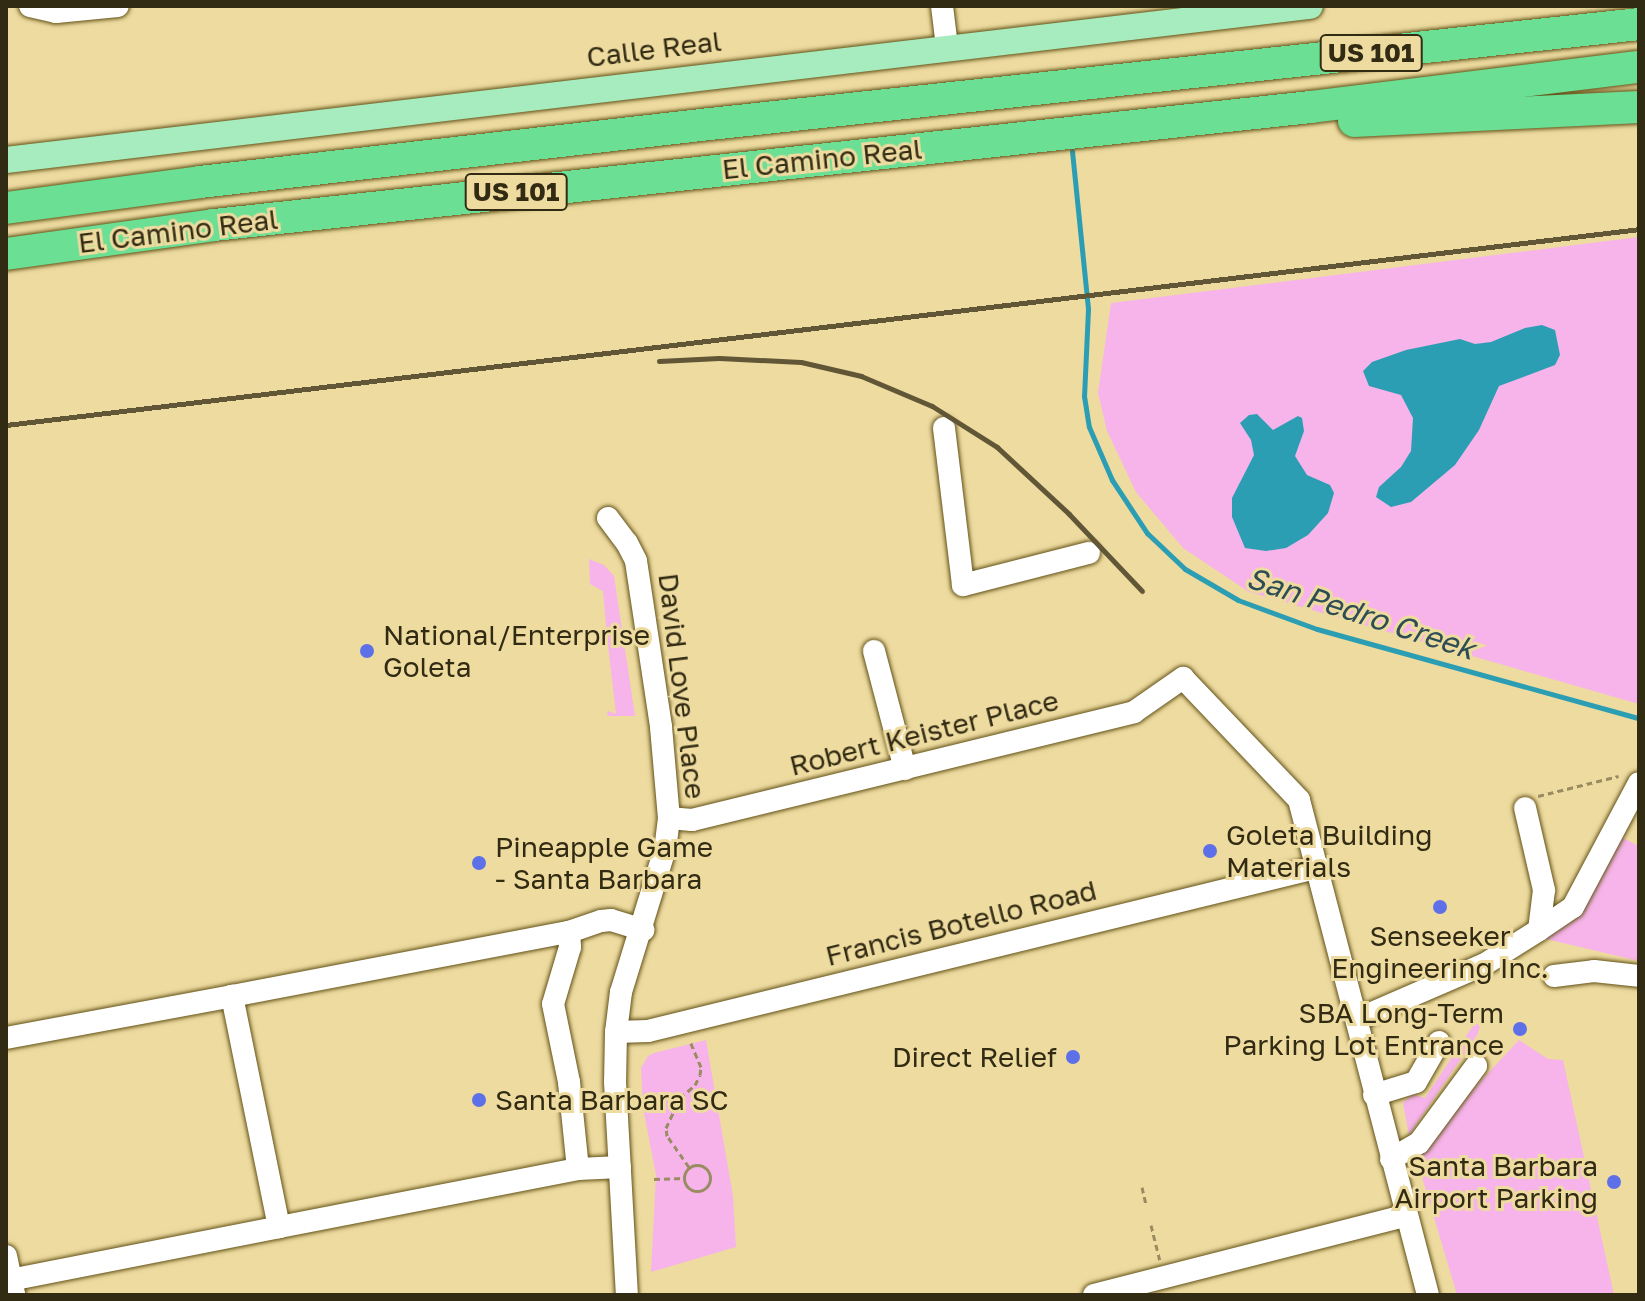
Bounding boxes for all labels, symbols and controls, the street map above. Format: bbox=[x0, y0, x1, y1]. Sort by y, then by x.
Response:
street label: Calle Real bbox=[585, 24, 723, 74]
road number: US 101 bbox=[1319, 31, 1423, 75]
street label: El Camino Real bbox=[720, 132, 924, 186]
road number: US 101 bbox=[464, 170, 568, 214]
street label: El Camino Real bbox=[76, 202, 280, 260]
water label: San Pedro Creek bbox=[1242, 559, 1480, 667]
street label: David Love Place bbox=[651, 571, 713, 801]
place label: National/Enterprise Goleta bbox=[383, 618, 650, 684]
marker: National/Enterprise Goleta bbox=[358, 642, 376, 660]
street label: Robert Keister Place bbox=[786, 683, 1062, 783]
place label: Goleta Building Materials bbox=[1226, 818, 1433, 884]
place label: Pineapple Game - Santa Barbara bbox=[495, 830, 713, 896]
marker: Goleta Building Materials bbox=[1201, 842, 1219, 860]
marker: Pineapple Game - Santa Barbara bbox=[470, 854, 488, 872]
street label: Francis Botello Road bbox=[822, 873, 1100, 973]
marker: Senseeker Engineering Inc. bbox=[1431, 898, 1449, 916]
place label: Senseeker Engineering Inc. bbox=[1331, 919, 1549, 985]
place label: SBA Long-Term Parking Lot Entrance bbox=[1223, 996, 1504, 1062]
marker: SBA Long-Term Parking Lot Entrance bbox=[1511, 1020, 1529, 1038]
place label: Direct Relief bbox=[892, 1040, 1057, 1074]
marker: Direct Relief bbox=[1064, 1048, 1082, 1066]
place label: Santa Barbara SC bbox=[495, 1083, 729, 1117]
marker: Santa Barbara SC bbox=[470, 1091, 488, 1109]
place label: Santa Barbara Airport Parking bbox=[1395, 1149, 1598, 1215]
marker: Santa Barbara Airport Parking bbox=[1605, 1173, 1623, 1191]

